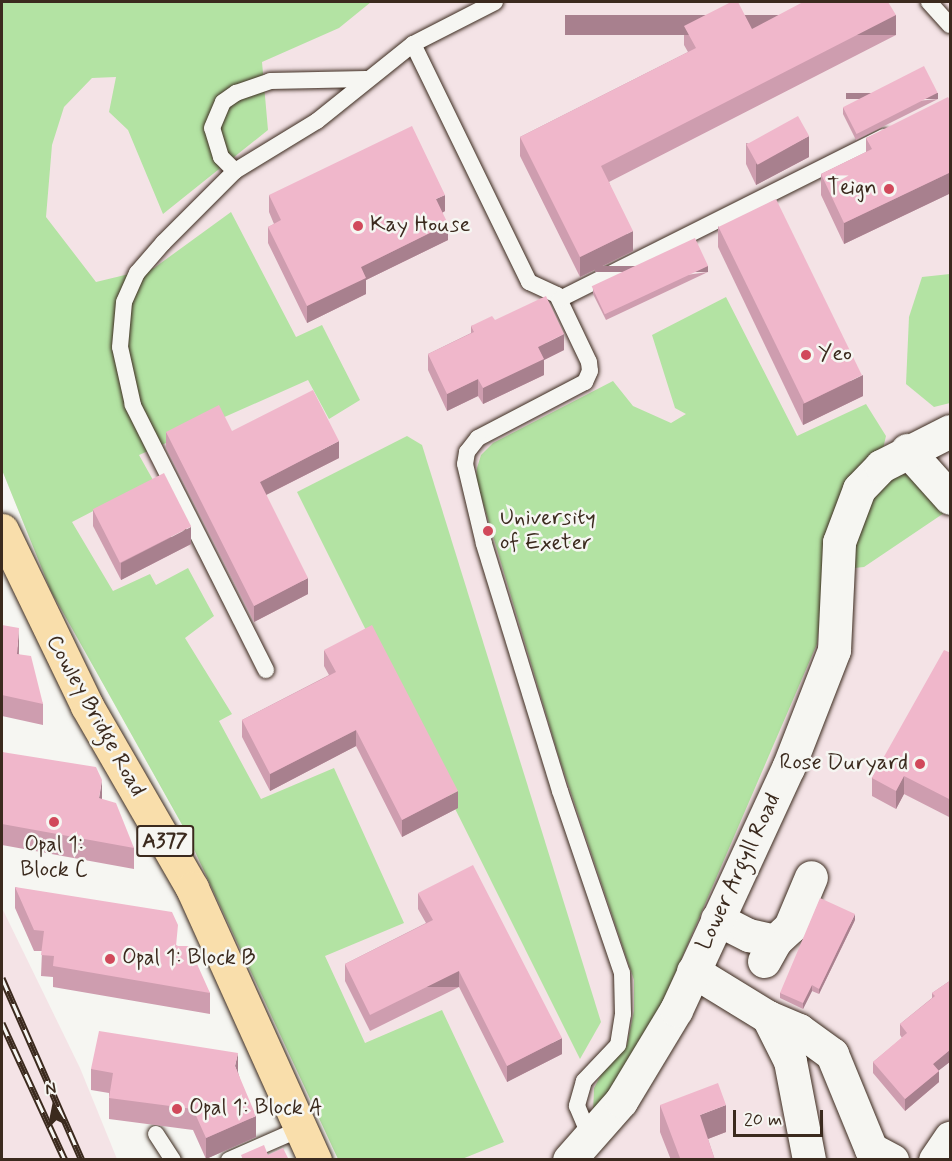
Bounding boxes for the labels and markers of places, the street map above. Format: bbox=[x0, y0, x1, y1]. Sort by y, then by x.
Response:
place label: Teign bbox=[827, 176, 877, 202]
marker: Teign bbox=[882, 182, 896, 196]
place label: Kay House bbox=[370, 213, 466, 239]
marker: Kay House bbox=[351, 219, 365, 233]
place label: Yeo bbox=[818, 342, 852, 368]
marker: Yeo bbox=[799, 348, 813, 362]
place label: University of Exeter bbox=[500, 505, 596, 556]
marker: University of Exeter bbox=[481, 524, 495, 538]
place label: Rose Duryard bbox=[784, 751, 908, 777]
marker: Rose Duryard bbox=[913, 757, 927, 771]
marker: Opal 1: Block C bbox=[47, 815, 61, 829]
place label: Opal 1: Block C bbox=[19, 832, 89, 884]
place label: Opal 1: Block B bbox=[122, 946, 256, 972]
marker: Opal 1: Block B bbox=[103, 952, 117, 966]
place label: Opal 1: Block A bbox=[189, 1096, 323, 1122]
marker: Opal 1: Block A bbox=[170, 1102, 184, 1116]

